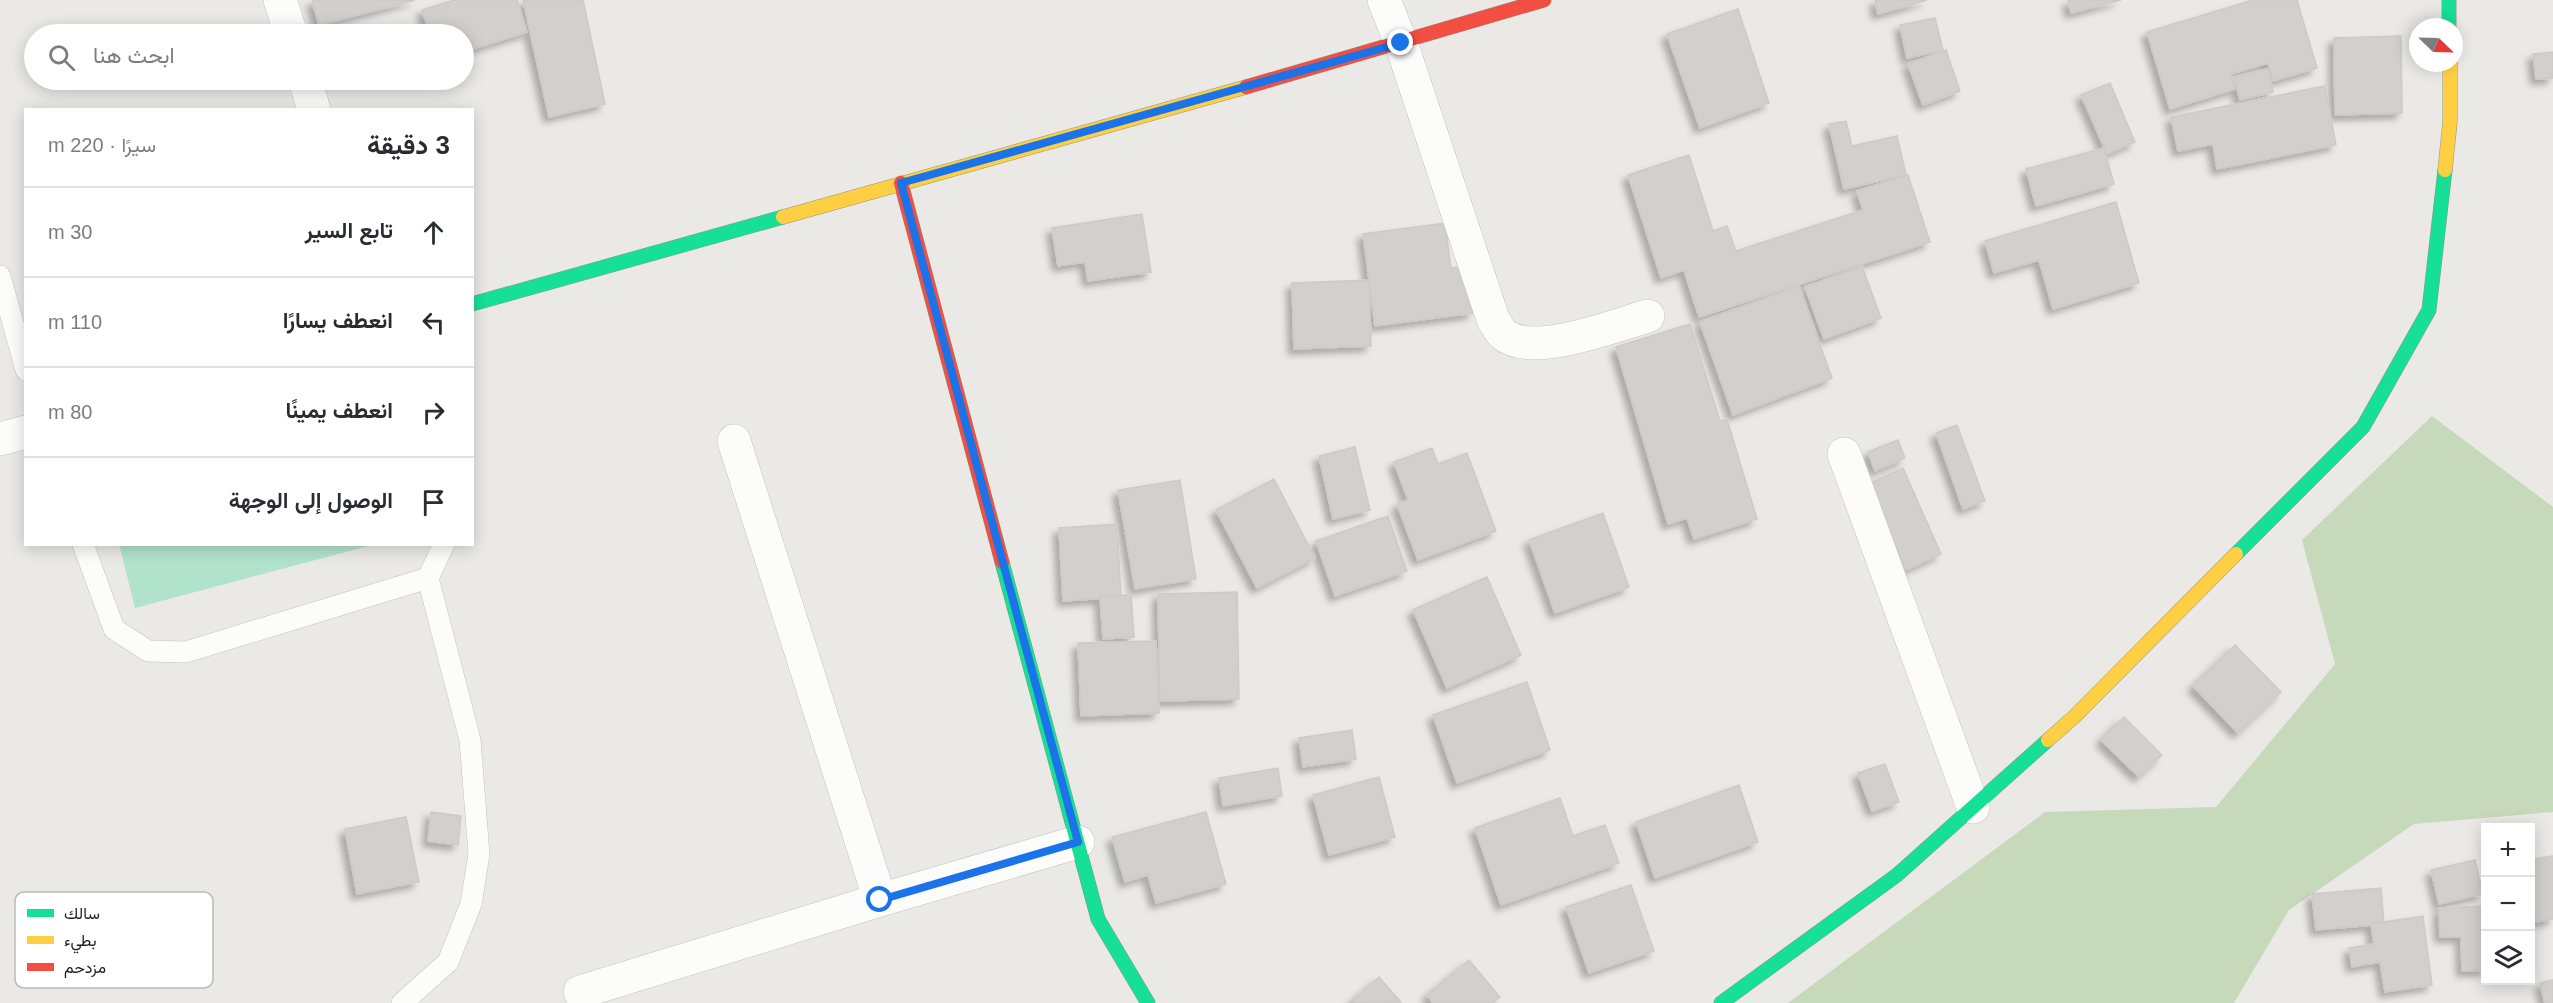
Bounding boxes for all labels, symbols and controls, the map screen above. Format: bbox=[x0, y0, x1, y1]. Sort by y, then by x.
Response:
north arrow bbox=[2409, 18, 2463, 72]
search box bbox=[24, 24, 474, 90]
route end bbox=[1387, 29, 1413, 55]
icon: search bbox=[45, 41, 78, 74]
text: ابحث هنا bbox=[93, 43, 175, 68]
text: 3 دقيقة bbox=[367, 130, 450, 160]
text: سيرًا · 220 m bbox=[48, 134, 156, 156]
icon: ahead bbox=[417, 216, 450, 249]
text: تابع السير bbox=[305, 218, 393, 243]
text: 30 m bbox=[48, 221, 92, 243]
icon: left bbox=[417, 306, 450, 339]
text: انعطف يسارًا bbox=[283, 308, 393, 333]
text: 110 m bbox=[48, 311, 102, 333]
icon: right bbox=[417, 396, 450, 429]
text: انعطف يمينًا bbox=[285, 398, 393, 423]
text: 80 m bbox=[48, 401, 92, 423]
icon: arrive bbox=[417, 486, 450, 519]
text: الوصول إلى الوجهة bbox=[229, 488, 393, 513]
map controls bbox=[2481, 823, 2535, 985]
button: + bbox=[2481, 823, 2535, 877]
button: − bbox=[2481, 877, 2535, 931]
route start bbox=[866, 886, 892, 912]
legend bbox=[15, 892, 213, 988]
text: سالك bbox=[64, 905, 100, 922]
button: layers bbox=[2481, 931, 2535, 985]
text: بطيء bbox=[64, 932, 96, 954]
text: مزدحم bbox=[64, 959, 106, 978]

